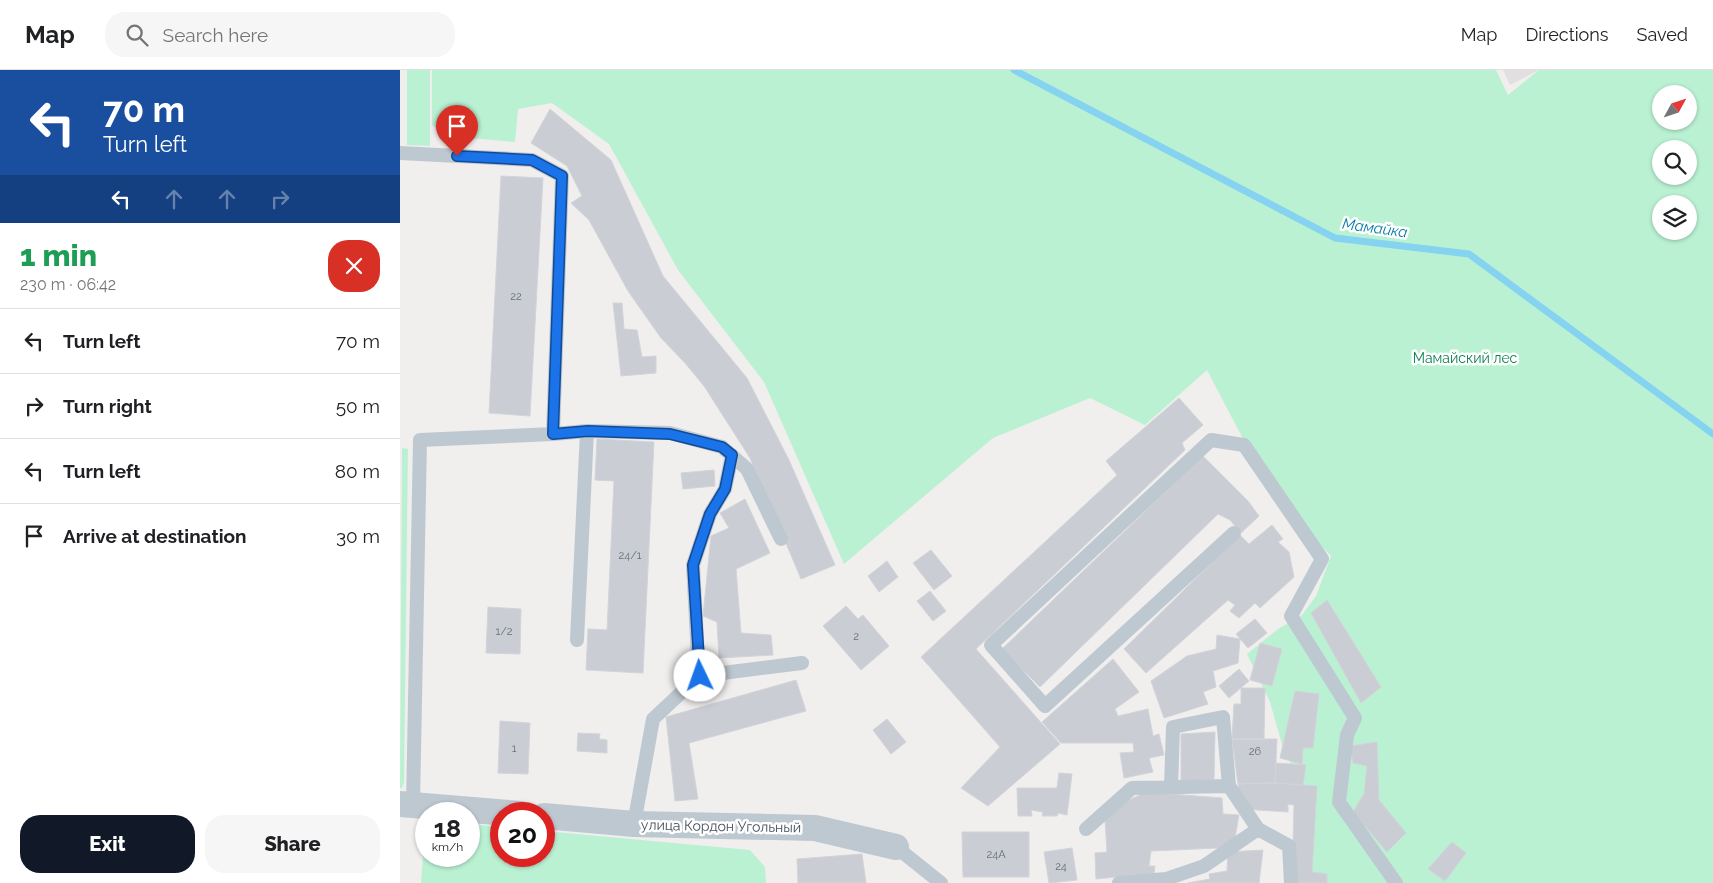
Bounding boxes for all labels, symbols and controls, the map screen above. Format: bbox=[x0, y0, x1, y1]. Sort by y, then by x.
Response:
search box bbox=[105, 12, 455, 57]
text: Map bbox=[25, 20, 75, 49]
icon: search bbox=[123, 21, 151, 49]
text: Search here bbox=[163, 24, 268, 46]
text: Map bbox=[1461, 24, 1497, 45]
text: Directions bbox=[1525, 24, 1609, 45]
text: Saved bbox=[1637, 24, 1688, 45]
north arrow bbox=[1652, 85, 1698, 130]
map controls bbox=[1652, 85, 1697, 240]
text: 70 m bbox=[103, 89, 185, 130]
icon: left bbox=[20, 90, 85, 155]
pin bbox=[436, 105, 478, 156]
icon: arrive bbox=[443, 112, 471, 140]
text: Turn left bbox=[103, 131, 187, 157]
button: search bbox=[1652, 140, 1697, 185]
icon: left bbox=[107, 185, 135, 213]
icon: ahead bbox=[160, 185, 188, 213]
icon: ahead bbox=[213, 185, 241, 213]
icon: right bbox=[266, 185, 294, 213]
button: layers bbox=[1652, 195, 1697, 240]
water label: Мамайка bbox=[1341, 215, 1409, 241]
text: 1 min bbox=[20, 238, 97, 273]
button: close bbox=[328, 240, 380, 292]
text: 230 m · 06:42 bbox=[20, 275, 116, 294]
house number: 22 bbox=[510, 290, 522, 303]
icon: left bbox=[20, 327, 48, 355]
text: Turn left bbox=[63, 330, 140, 352]
text: 70 m bbox=[336, 330, 380, 352]
park label: Мамайский лес bbox=[1413, 350, 1518, 366]
icon: right bbox=[20, 392, 48, 420]
text: Turn right bbox=[63, 395, 152, 417]
text: 50 m bbox=[336, 395, 380, 417]
icon: left bbox=[20, 457, 48, 485]
text: Turn left bbox=[63, 460, 140, 482]
text: 80 m bbox=[335, 460, 380, 482]
icon: arrive bbox=[20, 522, 48, 550]
text: Arrive at destination bbox=[63, 525, 247, 547]
text: 30 m bbox=[336, 525, 380, 547]
house number: 24/1 bbox=[619, 549, 642, 562]
house number: 1/2 bbox=[496, 625, 513, 638]
house number: 2 bbox=[853, 630, 859, 643]
position arrow bbox=[673, 649, 725, 701]
house number: 1 bbox=[512, 742, 517, 755]
house number: 26 bbox=[1249, 745, 1262, 758]
speed limit sign: 20 bbox=[490, 802, 555, 867]
text: 18 bbox=[434, 813, 461, 843]
button: Exit bbox=[20, 815, 195, 873]
button: Share bbox=[205, 815, 380, 873]
street label: улица Кордон Угольный bbox=[641, 817, 801, 835]
text: km/h bbox=[432, 840, 463, 854]
house number: 24А bbox=[986, 848, 1006, 861]
house number: 24 bbox=[1055, 860, 1067, 873]

